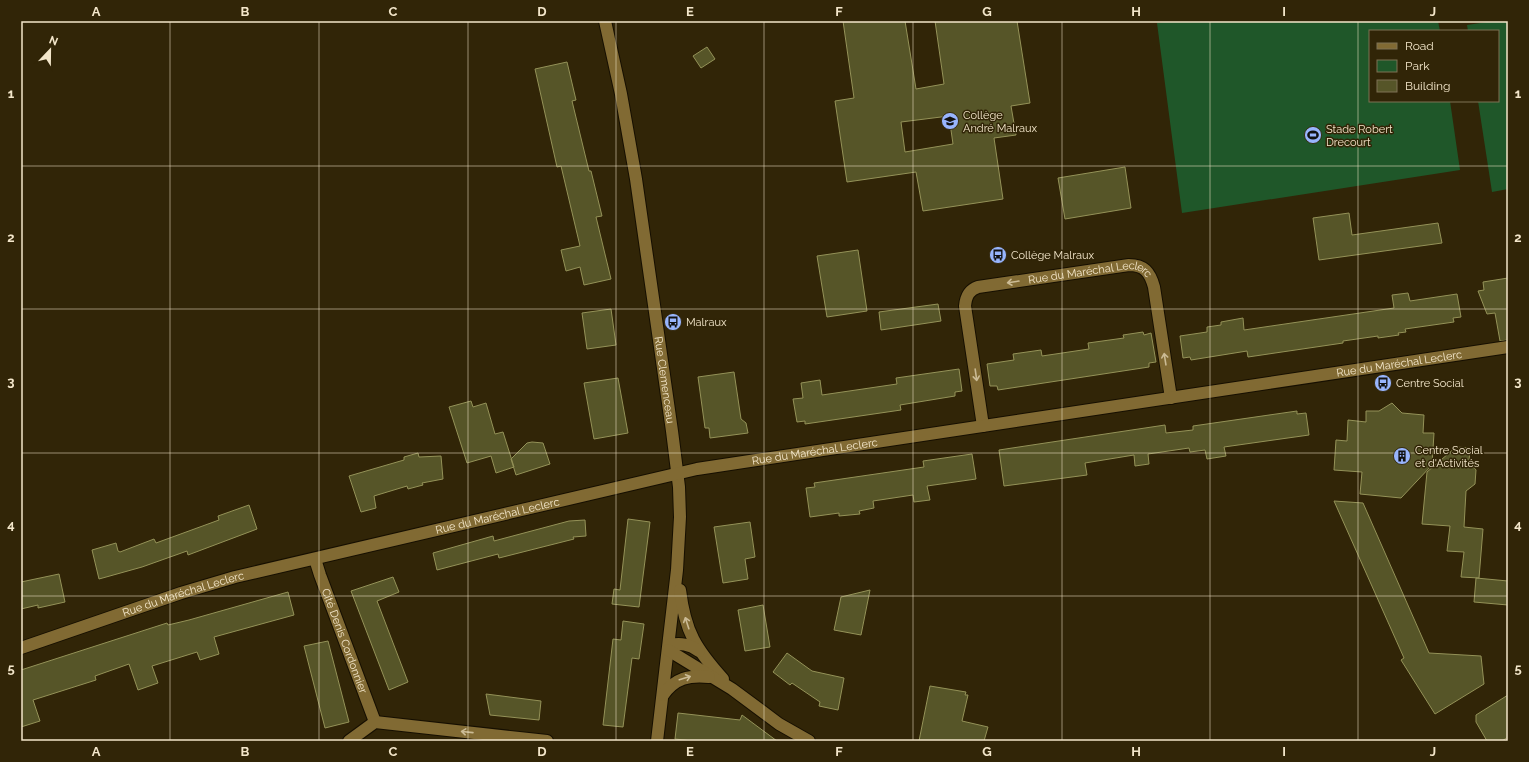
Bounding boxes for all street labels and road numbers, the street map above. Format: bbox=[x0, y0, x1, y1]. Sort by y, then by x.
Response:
street label: Rue du Maréchal Leclerc bbox=[1027, 259, 1155, 287]
street label: Rue Clemenceau bbox=[652, 336, 677, 424]
street label: Rue du Maréchal Leclerc bbox=[1336, 348, 1463, 380]
street label: Rue du Maréchal Leclerc bbox=[751, 436, 878, 468]
street label: Rue du Maréchal Leclerc bbox=[434, 495, 561, 537]
street label: Rue du Maréchal Leclerc bbox=[121, 569, 245, 620]
street label: Cité Denis Cordonnier bbox=[319, 587, 370, 695]

